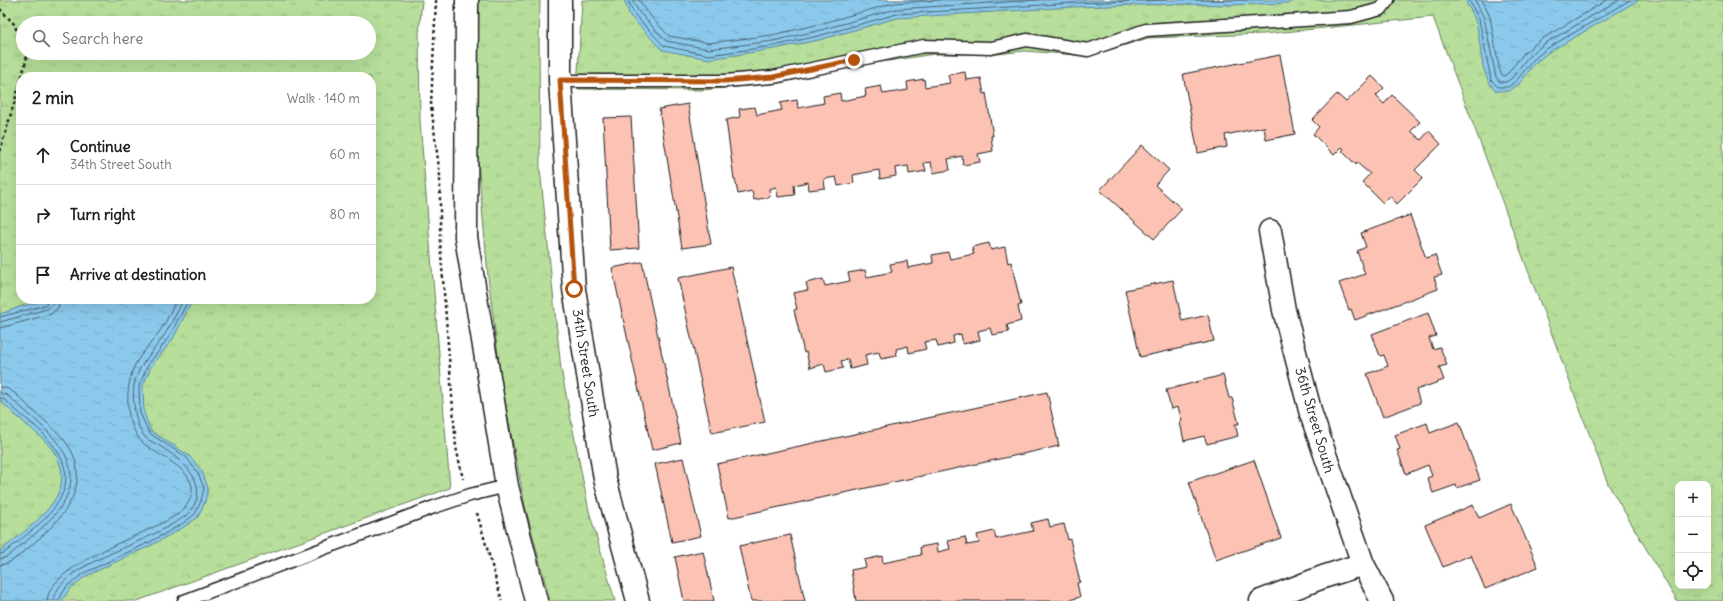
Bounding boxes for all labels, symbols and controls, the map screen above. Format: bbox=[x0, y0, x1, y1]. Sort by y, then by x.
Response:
search box bbox=[16, 16, 376, 60]
icon: search bbox=[30, 27, 52, 49]
text: Search here bbox=[62, 29, 143, 48]
route end bbox=[845, 51, 863, 69]
text: 2 min bbox=[32, 87, 74, 109]
text: Walk · 140 m bbox=[287, 90, 360, 107]
text: Continue bbox=[70, 137, 131, 156]
icon: ahead bbox=[32, 144, 54, 166]
text: 60 m bbox=[329, 146, 360, 163]
text: 34th Street South bbox=[70, 156, 172, 173]
icon: right bbox=[32, 204, 54, 226]
text: Turn right bbox=[70, 205, 135, 224]
text: 80 m bbox=[329, 206, 360, 223]
icon: arrive bbox=[32, 264, 54, 286]
text: Arrive at destination bbox=[70, 265, 206, 284]
route start bbox=[565, 280, 583, 298]
street label: 34th Street South bbox=[569, 308, 603, 418]
street label: 36th Street South bbox=[1291, 365, 1339, 475]
map controls bbox=[1675, 481, 1711, 589]
button: + bbox=[1675, 481, 1711, 517]
button: − bbox=[1675, 517, 1711, 553]
button: locate bbox=[1675, 553, 1711, 589]

